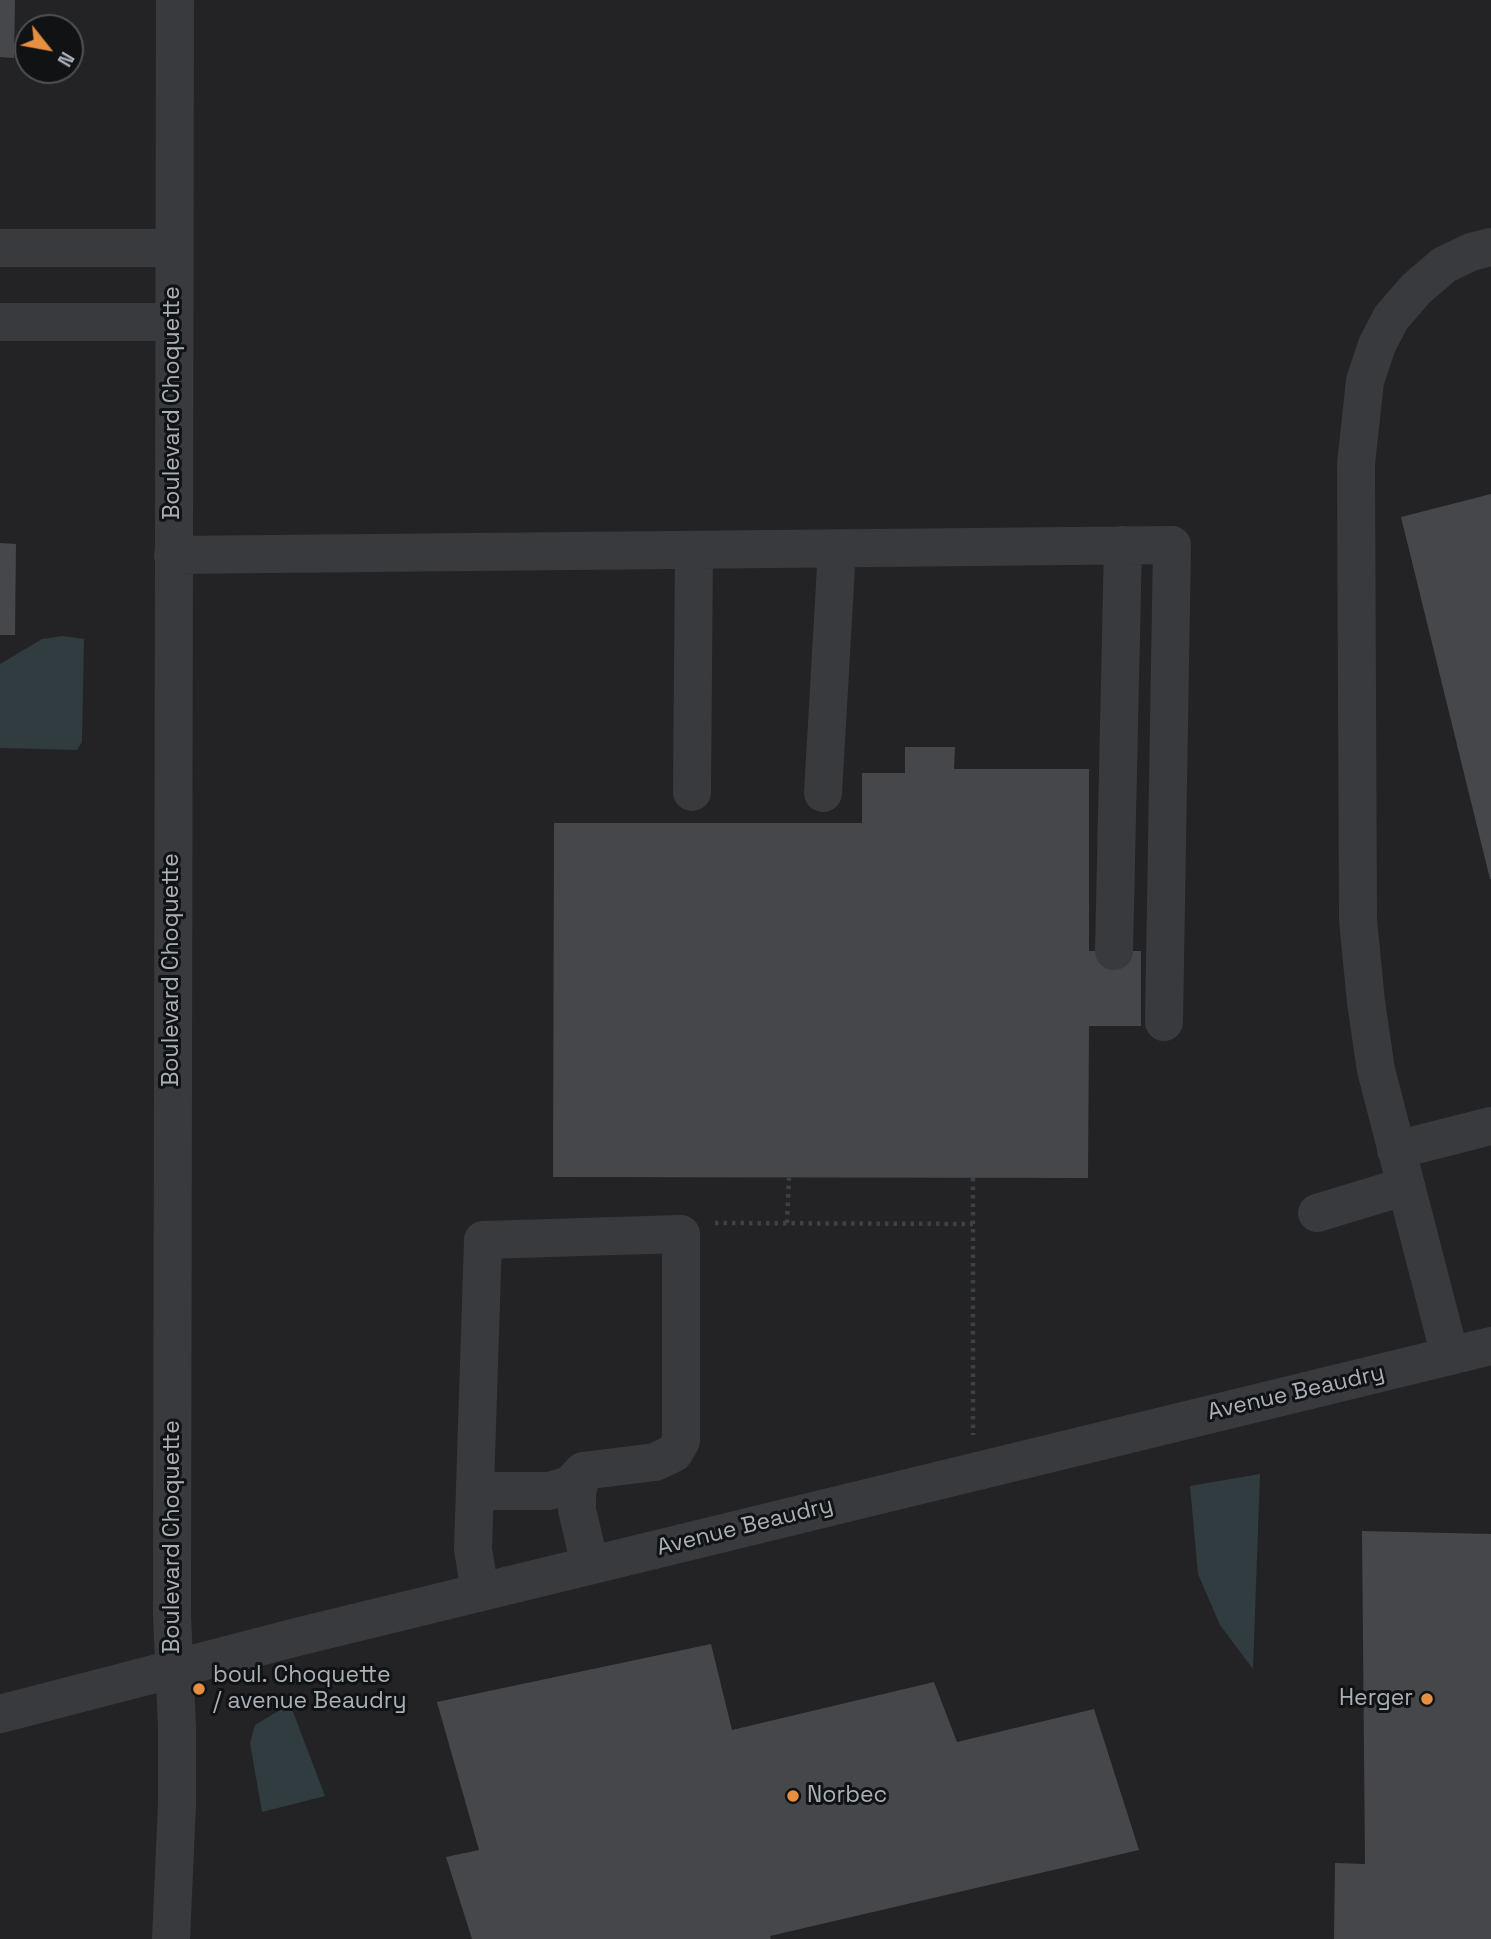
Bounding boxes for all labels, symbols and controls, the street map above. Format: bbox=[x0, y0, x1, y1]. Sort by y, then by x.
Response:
north arrow bbox=[14, 14, 84, 84]
text: N bbox=[52, 47, 80, 71]
street label: Boulevard Choquette bbox=[159, 286, 187, 520]
street label: Boulevard Choquette bbox=[158, 853, 186, 1087]
street label: Avenue Beaudry bbox=[1205, 1359, 1387, 1427]
street label: Boulevard Choquette bbox=[159, 1420, 187, 1654]
street label: Avenue Beaudry bbox=[654, 1492, 836, 1562]
place label: boul. Choquette / avenue Beaudry bbox=[213, 1662, 406, 1716]
marker: boul. Choquette / avenue Beaudry bbox=[191, 1681, 207, 1697]
place label: Herger bbox=[1339, 1685, 1413, 1713]
marker: Herger bbox=[1419, 1691, 1435, 1707]
place label: Norbec bbox=[807, 1782, 887, 1810]
marker: Norbec bbox=[785, 1788, 801, 1804]

